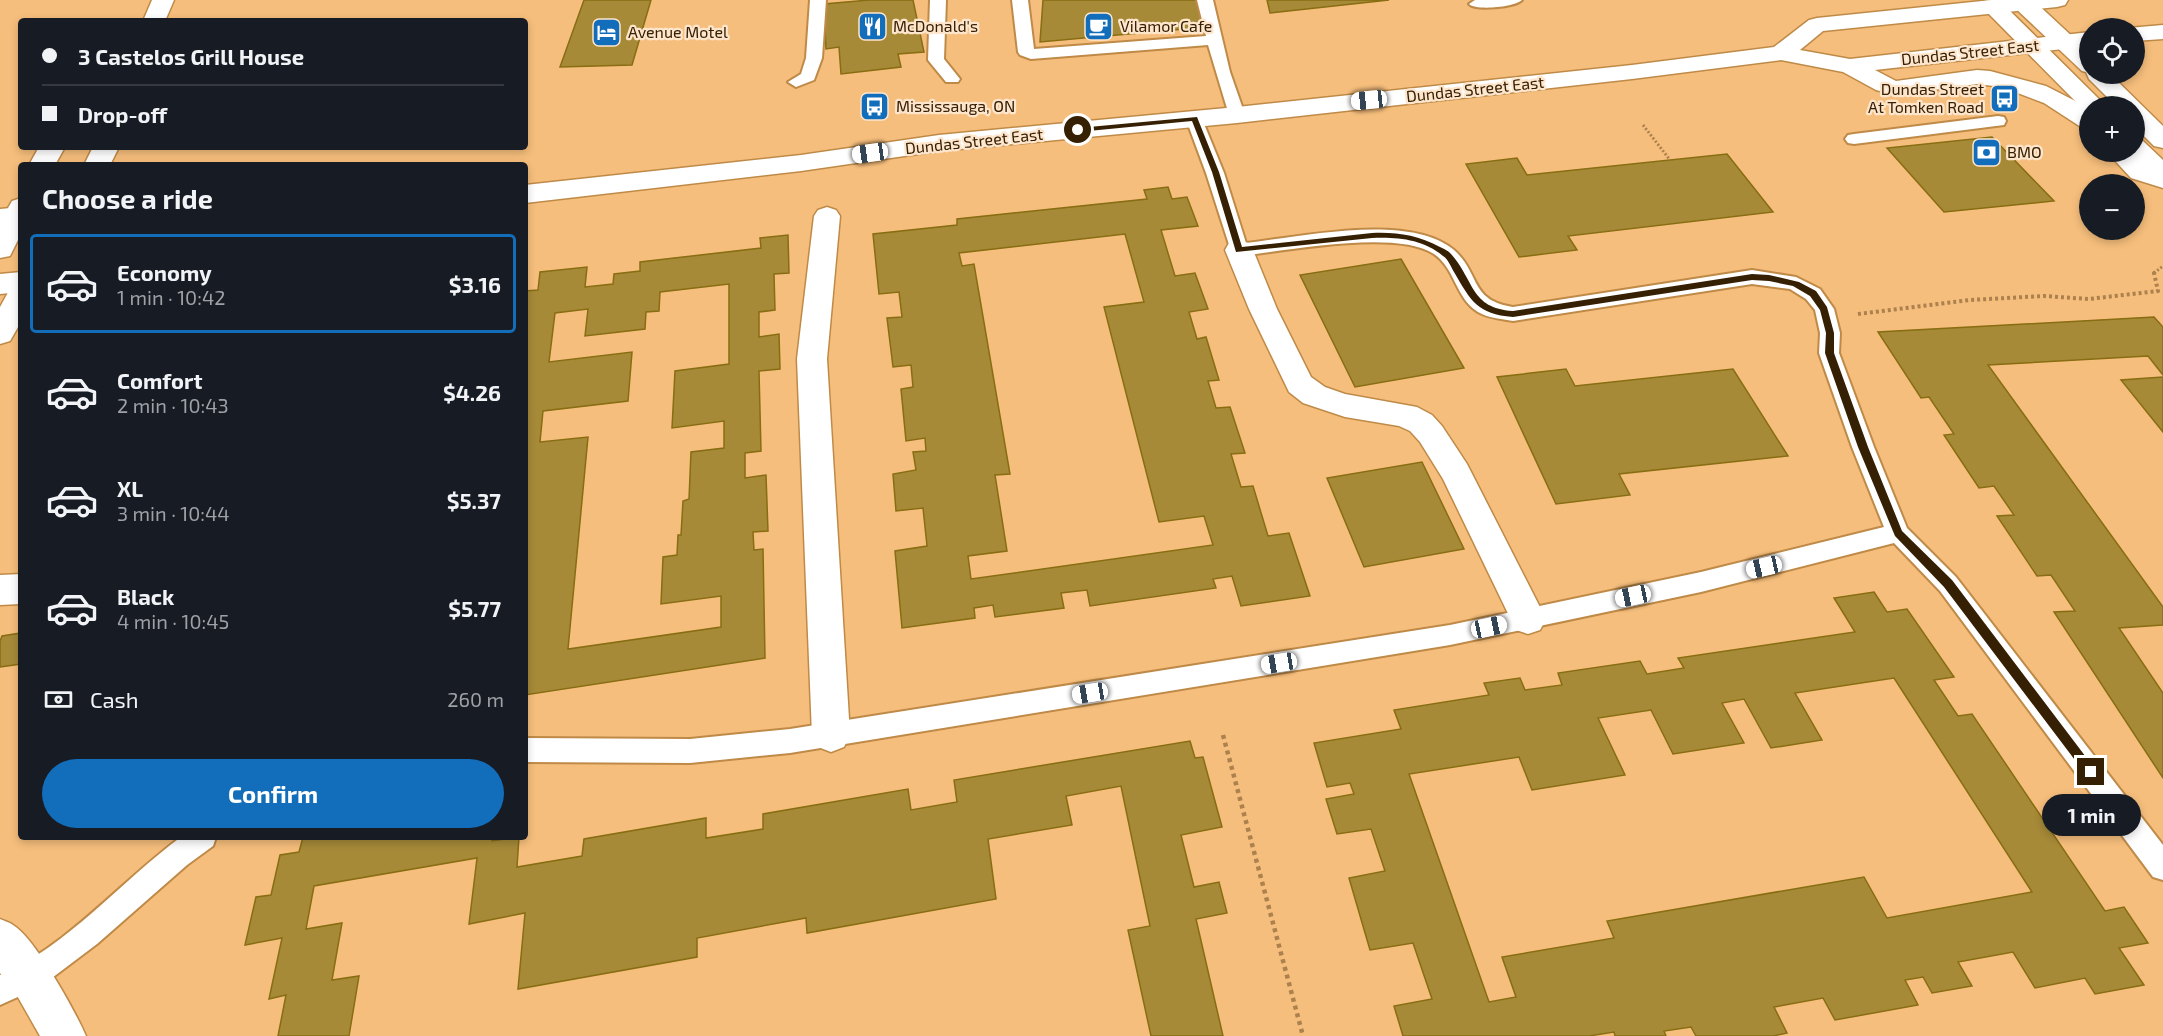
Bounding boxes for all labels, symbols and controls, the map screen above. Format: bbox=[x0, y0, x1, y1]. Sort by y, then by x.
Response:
restaurant icon: McDonald's bbox=[856, 10, 888, 42]
cafe icon: Vilamor Cafe bbox=[1083, 10, 1115, 42]
hotel icon: Avenue Motel bbox=[591, 16, 623, 48]
place label: McDonald's bbox=[893, 16, 978, 35]
place label: Vilamor Cafe bbox=[1120, 16, 1212, 35]
map controls bbox=[2079, 18, 2145, 240]
button: locate bbox=[2079, 18, 2145, 84]
place label: Avenue Motel bbox=[628, 22, 728, 41]
street label: Dundas Street East bbox=[1900, 35, 2040, 68]
text: 3 Castelos Grill House bbox=[78, 43, 304, 69]
street label: Dundas Street East bbox=[1405, 72, 1545, 105]
place label: Dundas Street At Tomken Road bbox=[1868, 79, 1984, 116]
bus stop icon: Dundas Street At Tomken Road bbox=[1989, 82, 2021, 114]
car bbox=[1350, 89, 1388, 111]
bus stop icon: Mississauga, ON bbox=[859, 90, 891, 122]
place label: Mississauga, ON bbox=[896, 96, 1015, 115]
button: + bbox=[2079, 96, 2145, 162]
text: Drop-off bbox=[78, 101, 167, 127]
route start bbox=[1064, 116, 1091, 143]
street label: Dundas Street East bbox=[904, 124, 1044, 157]
bank icon: BMO bbox=[1970, 136, 2002, 168]
car bbox=[851, 142, 889, 164]
place label: BMO bbox=[2007, 142, 2042, 161]
button: − bbox=[2079, 174, 2145, 240]
text: Choose a ride bbox=[42, 182, 213, 214]
icon: car bbox=[45, 257, 99, 311]
text: Economy bbox=[117, 259, 212, 285]
text: $3.16 bbox=[449, 271, 501, 297]
text: 1 min · 10:42 bbox=[117, 285, 225, 309]
icon: car bbox=[45, 365, 99, 419]
text: Comfort bbox=[117, 367, 202, 393]
text: $4.26 bbox=[443, 379, 501, 405]
text: 2 min · 10:43 bbox=[117, 393, 229, 417]
icon: car bbox=[45, 473, 99, 527]
text: XL bbox=[117, 475, 143, 501]
text: $5.37 bbox=[447, 487, 501, 513]
text: 3 min · 10:44 bbox=[117, 501, 230, 525]
car bbox=[1744, 554, 1784, 580]
icon: car bbox=[45, 581, 99, 635]
text: Black bbox=[117, 583, 174, 609]
car bbox=[1614, 583, 1652, 609]
text: $5.77 bbox=[448, 595, 501, 621]
text: 4 min · 10:45 bbox=[117, 609, 229, 633]
car bbox=[1470, 614, 1508, 640]
car bbox=[1260, 651, 1298, 675]
car bbox=[1071, 681, 1109, 705]
icon: cash bbox=[42, 683, 75, 716]
text: Cash bbox=[90, 686, 139, 712]
text: 260 m bbox=[447, 687, 504, 711]
route end bbox=[2077, 758, 2104, 785]
button: Confirm bbox=[42, 759, 504, 828]
callout: 1 min bbox=[2042, 793, 2140, 835]
text: 1 min bbox=[2067, 803, 2116, 827]

